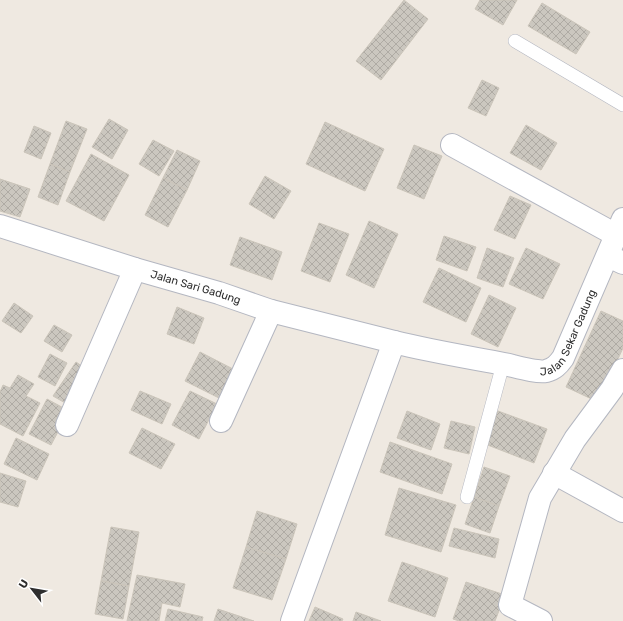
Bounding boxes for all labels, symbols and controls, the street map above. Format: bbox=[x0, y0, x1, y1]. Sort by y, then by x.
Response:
street label: Jalan Sari Gadung bbox=[149, 267, 243, 307]
street label: Jalan Sekar Gadung bbox=[540, 287, 598, 378]
north arrow bbox=[12, 569, 52, 609]
text: U bbox=[16, 577, 31, 591]

